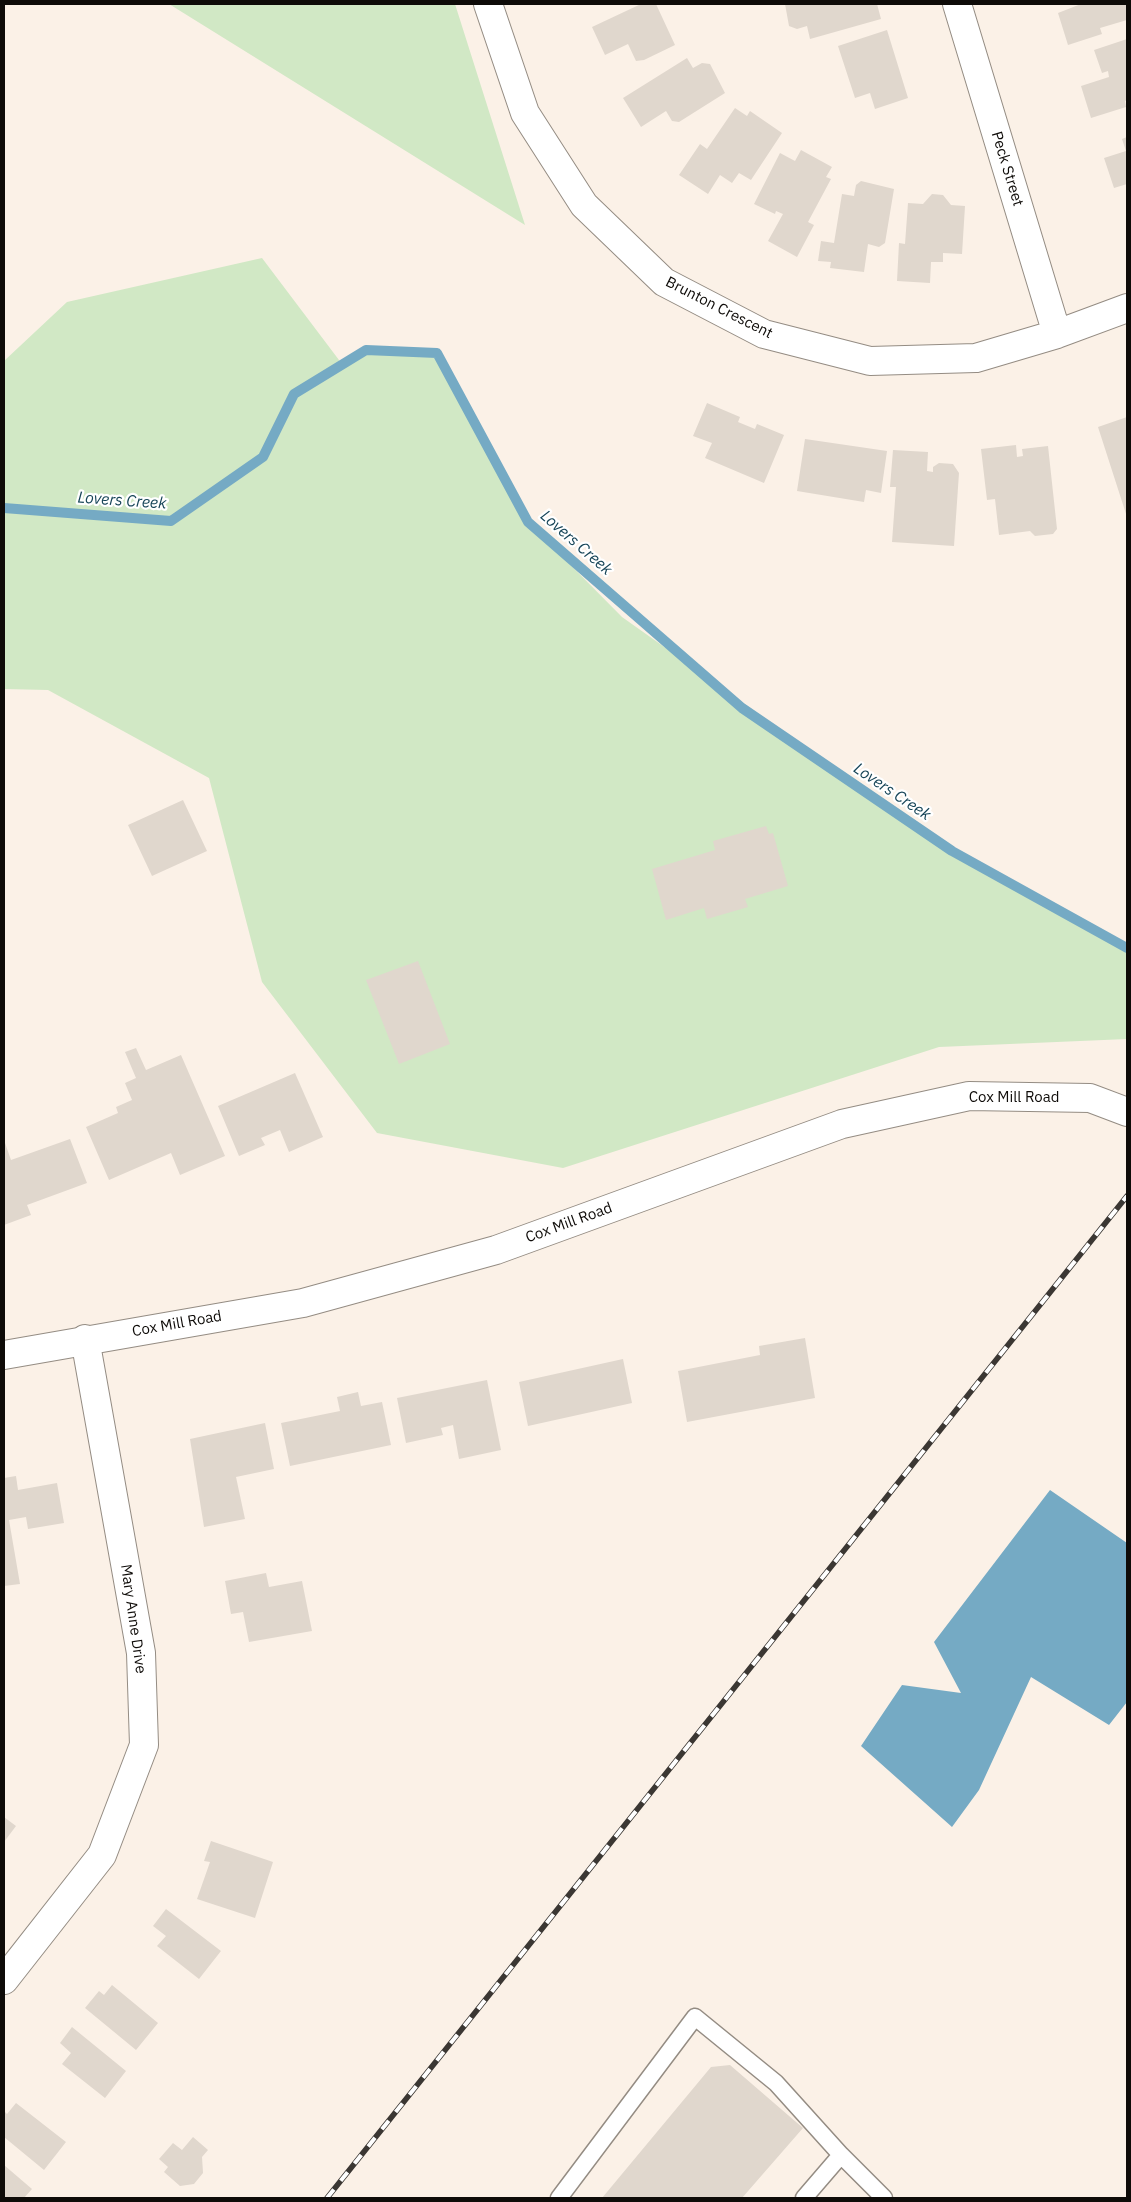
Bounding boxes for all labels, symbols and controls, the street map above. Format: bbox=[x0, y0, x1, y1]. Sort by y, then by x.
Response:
street label: Peck Street bbox=[987, 129, 1027, 209]
street label: Brunton Crescent bbox=[662, 273, 776, 343]
water label: Lovers Creek bbox=[77, 488, 167, 514]
water label: Lovers Creek bbox=[536, 507, 616, 579]
water label: Lovers Creek bbox=[850, 759, 934, 825]
street label: Cox Mill Road bbox=[969, 1089, 1059, 1107]
street label: Cox Mill Road bbox=[523, 1199, 615, 1247]
street label: Cox Mill Road bbox=[131, 1307, 223, 1341]
street label: Mary Anne Drive bbox=[116, 1563, 150, 1675]

